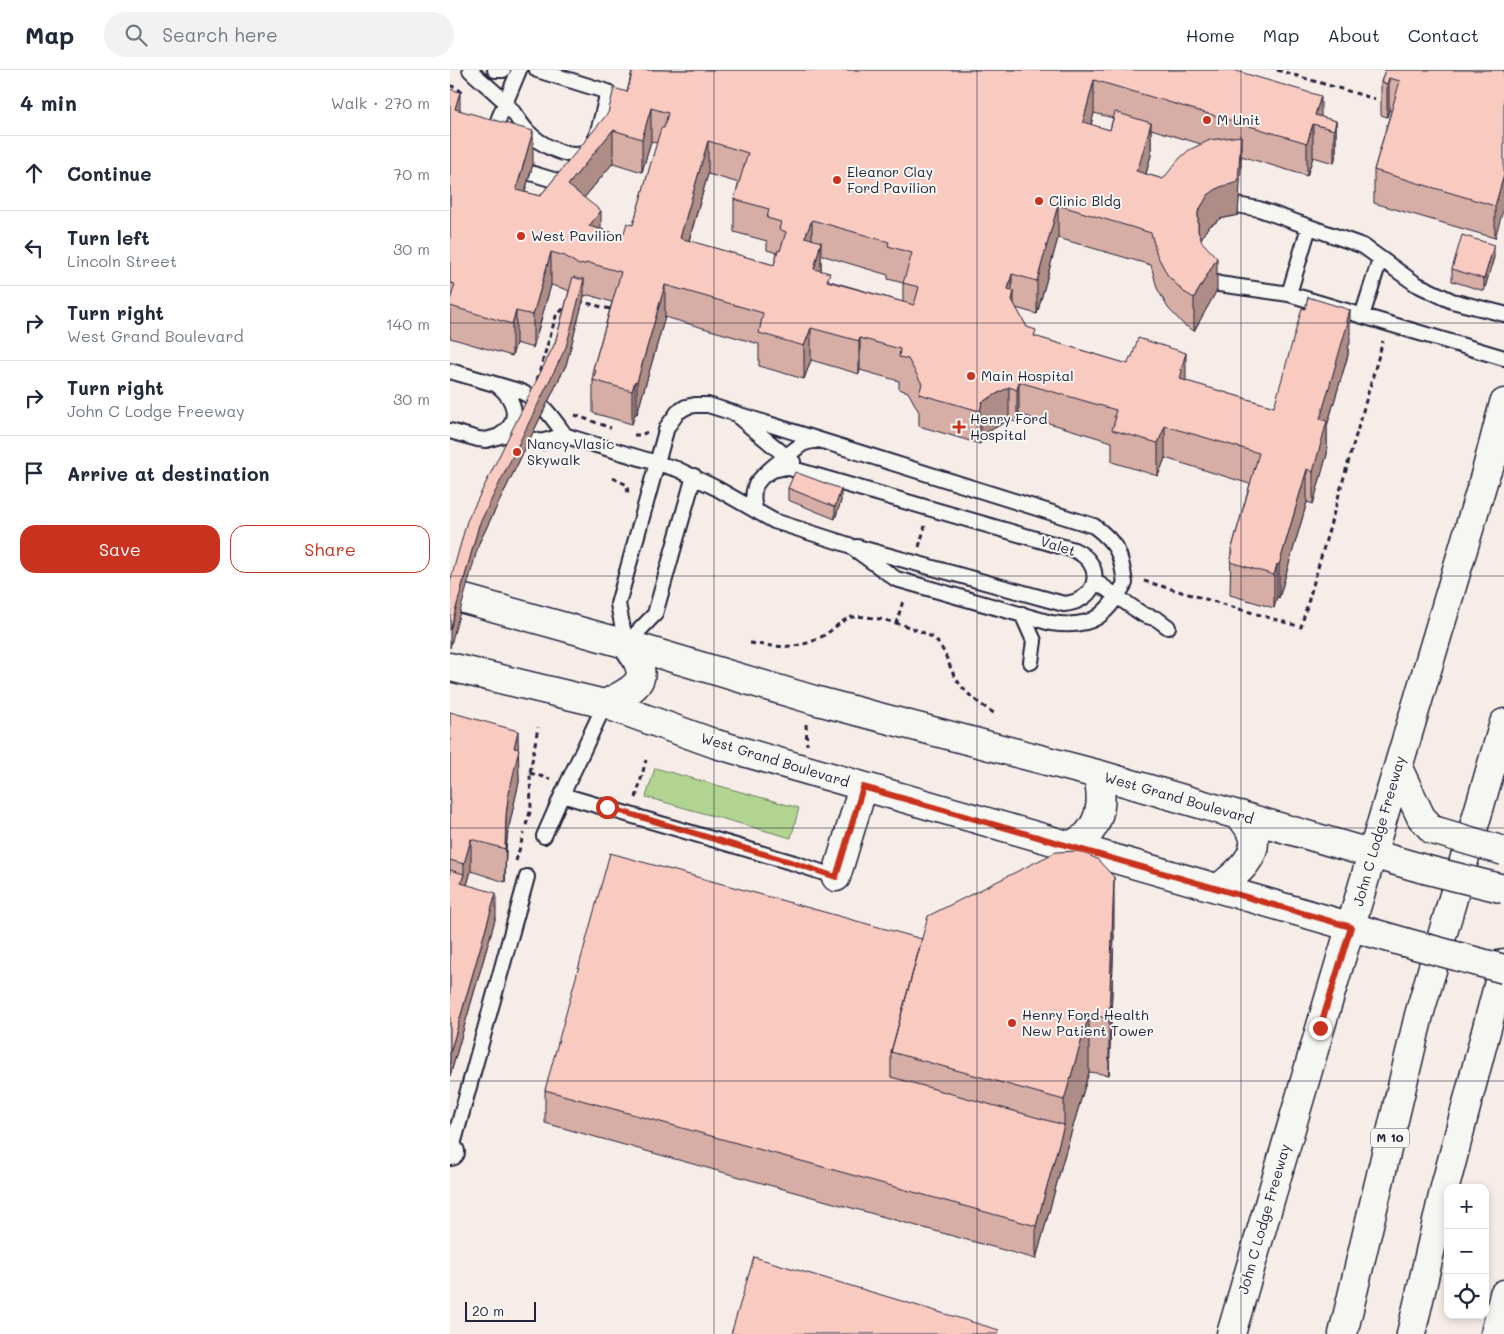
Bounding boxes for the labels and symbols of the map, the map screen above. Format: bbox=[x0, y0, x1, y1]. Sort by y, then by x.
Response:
place label: M Unit bbox=[1217, 110, 1260, 129]
marker: M Unit bbox=[1201, 114, 1213, 126]
place label: Eleanor Clay Ford Pavilion bbox=[847, 162, 936, 197]
marker: Eleanor Clay Ford Pavilion bbox=[831, 174, 843, 186]
place label: Clinic Bldg bbox=[1049, 191, 1121, 210]
marker: Clinic Bldg bbox=[1033, 195, 1045, 207]
place label: West Pavilion bbox=[531, 226, 622, 245]
marker: West Pavilion bbox=[515, 230, 527, 242]
place label: Main Hospital bbox=[981, 366, 1074, 385]
marker: Main Hospital bbox=[965, 370, 977, 382]
place label: Henry Ford Hospital bbox=[970, 409, 1047, 444]
marker: Henry Ford Hospital bbox=[952, 420, 966, 434]
place label: Nancy Vlasic Skywalk bbox=[527, 434, 614, 469]
marker: Nancy Vlasic Skywalk bbox=[511, 446, 523, 458]
street label: Valet bbox=[1038, 531, 1078, 560]
street label: West Grand Boulevard bbox=[698, 728, 852, 791]
street label: John C Lodge Freeway bbox=[1348, 754, 1409, 908]
street label: West Grand Boulevard bbox=[1102, 767, 1256, 828]
route start bbox=[596, 796, 619, 819]
place label: Henry Ford Health New Patient Tower bbox=[1022, 1005, 1154, 1040]
marker: Henry Ford Health New Patient Tower bbox=[1006, 1017, 1018, 1029]
route end bbox=[1309, 1017, 1332, 1040]
road number: M 10 bbox=[1371, 1128, 1409, 1148]
street label: John C Lodge Freeway bbox=[1233, 1142, 1294, 1296]
scale bar bbox=[465, 1299, 536, 1322]

